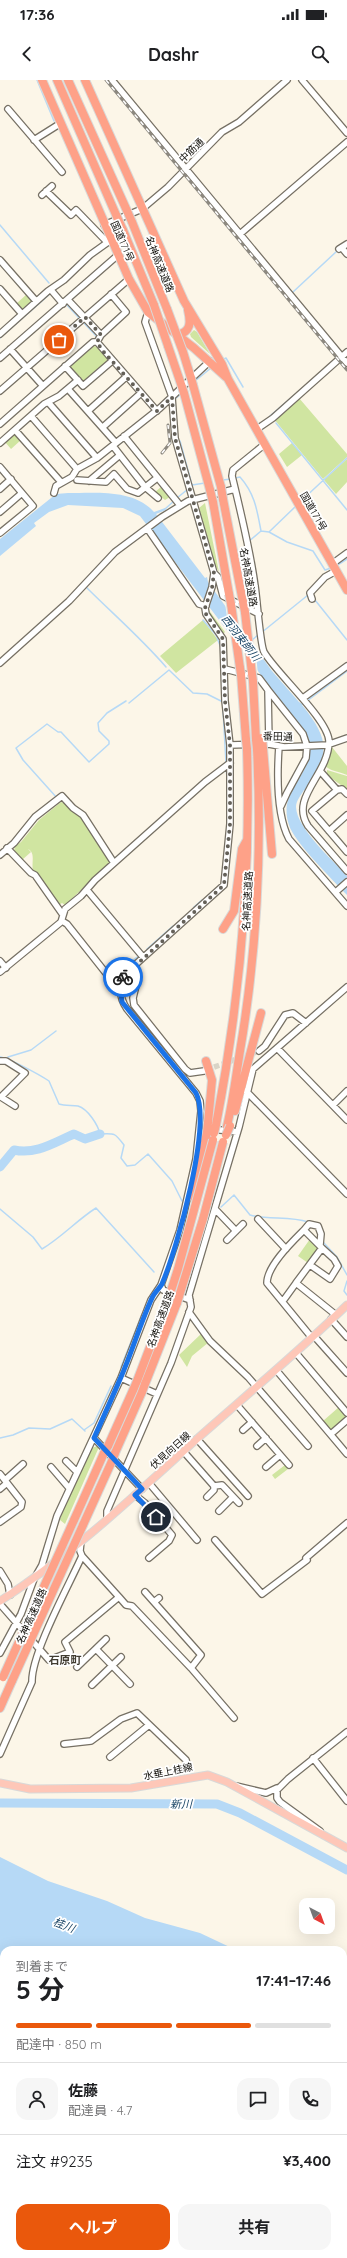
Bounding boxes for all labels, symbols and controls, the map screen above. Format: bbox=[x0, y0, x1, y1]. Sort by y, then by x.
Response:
text: 17:36 bbox=[20, 5, 55, 24]
icon: back bbox=[16, 43, 38, 65]
text: Dashr bbox=[148, 43, 199, 66]
icon: search bbox=[309, 43, 331, 65]
street label: 中筋通 bbox=[176, 135, 207, 165]
street label: 国道171号 bbox=[108, 219, 137, 263]
street label: 名神高速道路 bbox=[142, 234, 177, 294]
pin bbox=[42, 323, 76, 357]
icon: bag bbox=[48, 329, 70, 351]
street label: 国道171号 bbox=[297, 489, 330, 533]
street label: 名神高速道路 bbox=[237, 546, 260, 608]
water label: 西羽束師川 bbox=[219, 612, 264, 665]
street label: 番田通 bbox=[263, 729, 293, 744]
street label: 名神高速道路 bbox=[239, 871, 256, 931]
courier bbox=[103, 957, 143, 997]
icon: bike bbox=[112, 966, 134, 988]
street label: 名神高速道路 bbox=[144, 1289, 177, 1350]
street label: 伏見向日線 bbox=[147, 1429, 193, 1472]
pin bbox=[139, 1500, 173, 1534]
icon: home bbox=[145, 1506, 167, 1528]
street label: 名神高速道路 bbox=[13, 1586, 50, 1646]
district label: 石原町 bbox=[49, 1653, 82, 1667]
street label: 水垂上桂線 bbox=[142, 1760, 194, 1783]
water label: 新川 bbox=[170, 1797, 193, 1811]
north arrow bbox=[299, 1898, 335, 1934]
map controls bbox=[299, 1898, 335, 1934]
water label: 桂川 bbox=[51, 1915, 78, 1936]
text: 到着まで bbox=[16, 1958, 68, 1974]
text: 17:41–17:46 bbox=[256, 1971, 331, 1990]
text: 5 分 bbox=[16, 1973, 64, 2006]
text: 配達中 · 850 m bbox=[16, 2036, 102, 2052]
button: person bbox=[16, 2078, 58, 2120]
button: chat bbox=[237, 2078, 279, 2120]
button: phone bbox=[289, 2078, 331, 2120]
text: 佐藤 bbox=[68, 2081, 98, 2100]
text: 配達員 · 4.7 bbox=[68, 2102, 133, 2118]
text: ¥3,400 bbox=[283, 2151, 331, 2170]
text: 注文 #9235 bbox=[16, 2152, 93, 2171]
button: ヘルプ bbox=[16, 2204, 170, 2250]
button: 共有 bbox=[178, 2204, 331, 2250]

